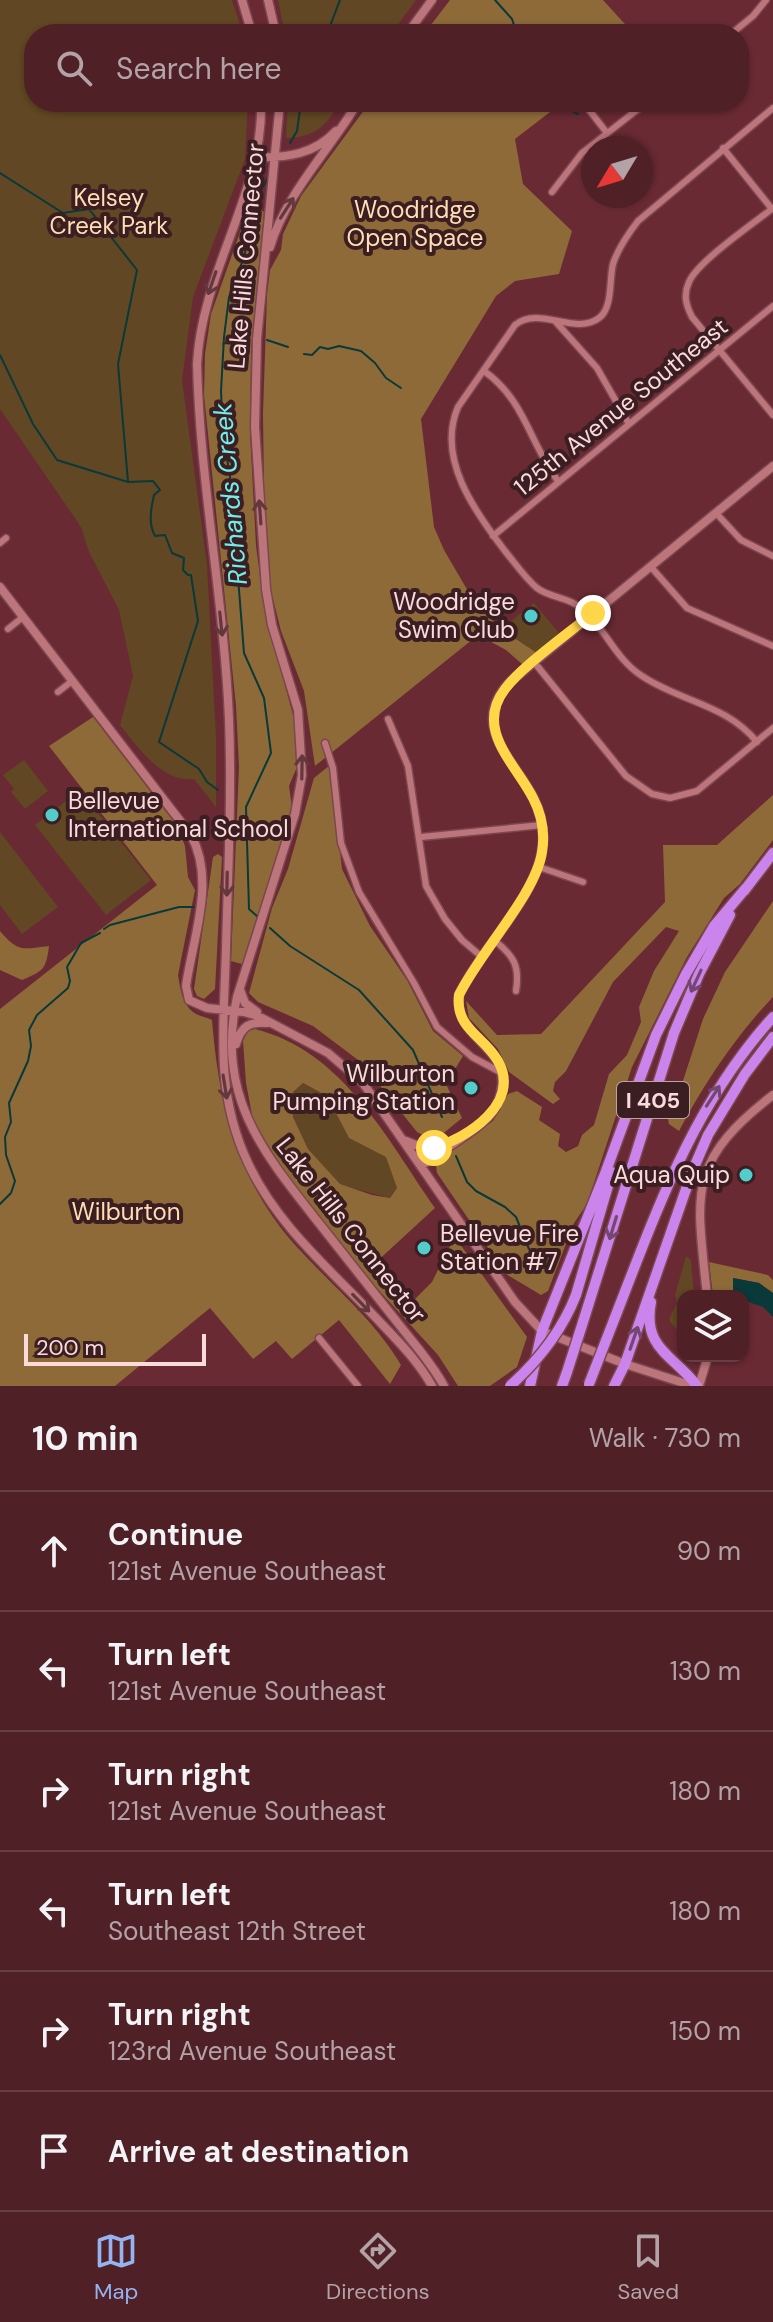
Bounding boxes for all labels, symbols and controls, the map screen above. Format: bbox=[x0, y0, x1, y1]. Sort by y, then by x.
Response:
search box bbox=[24, 24, 749, 112]
icon: search bbox=[52, 46, 96, 90]
text: Search here bbox=[116, 49, 282, 88]
north arrow bbox=[581, 136, 653, 208]
street label: Lake Hills Connector bbox=[220, 142, 271, 370]
park label: Kelsey Creek Park bbox=[50, 182, 168, 241]
park label: Woodridge Open Space bbox=[347, 194, 483, 253]
one-way arrow bbox=[279, 197, 295, 220]
one-way arrow bbox=[203, 271, 218, 296]
street label: 125th Avenue Southeast bbox=[507, 311, 734, 502]
water label: Richards Creek bbox=[205, 401, 255, 587]
one-way arrow bbox=[252, 499, 267, 526]
place label: Woodridge Swim Club bbox=[393, 586, 515, 645]
route end bbox=[575, 595, 611, 631]
marker: Woodridge Swim Club bbox=[522, 607, 540, 625]
one-way arrow bbox=[214, 611, 229, 637]
one-way arrow bbox=[294, 754, 310, 781]
place label: Bellevue International School bbox=[68, 785, 289, 844]
marker: Bellevue International School bbox=[43, 806, 61, 824]
one-way arrow bbox=[220, 870, 235, 897]
one-way arrow bbox=[688, 969, 703, 993]
place label: Wilburton Pumping Station bbox=[272, 1058, 455, 1117]
one-way arrow bbox=[219, 1074, 234, 1100]
marker: Wilburton Pumping Station bbox=[462, 1079, 480, 1097]
road number: I 405 bbox=[617, 1082, 689, 1118]
one-way arrow bbox=[705, 1085, 722, 1107]
route start bbox=[416, 1130, 452, 1166]
street label: Lake Hills Connector bbox=[269, 1131, 433, 1329]
place label: Aqua Quip bbox=[613, 1159, 730, 1190]
marker: Aqua Quip bbox=[737, 1166, 755, 1184]
park label: Wilburton bbox=[71, 1196, 181, 1227]
one-way arrow bbox=[605, 1214, 620, 1240]
place label: Bellevue Fire Station #7 bbox=[440, 1218, 579, 1277]
marker: Bellevue Fire Station #7 bbox=[415, 1239, 433, 1257]
map controls bbox=[677, 1290, 749, 1362]
button: layers bbox=[677, 1290, 749, 1362]
one-way arrow bbox=[352, 1292, 370, 1312]
one-way arrow bbox=[627, 1326, 642, 1352]
scale bar bbox=[24, 1330, 206, 1366]
text: 200 m bbox=[36, 1333, 104, 1362]
text: 10 min bbox=[32, 1416, 139, 1461]
text: Walk · 730 m bbox=[589, 1421, 741, 1455]
text: Continue bbox=[108, 1515, 243, 1554]
icon: ahead bbox=[32, 1529, 76, 1573]
text: 90 m bbox=[677, 1534, 741, 1568]
text: 121st Avenue Southeast bbox=[108, 1554, 386, 1588]
text: Turn left bbox=[108, 1635, 231, 1674]
icon: left bbox=[32, 1649, 76, 1693]
text: 130 m bbox=[670, 1654, 741, 1688]
text: 121st Avenue Southeast bbox=[108, 1674, 386, 1708]
text: Turn right bbox=[108, 1755, 251, 1794]
icon: right bbox=[32, 1769, 76, 1813]
text: 180 m bbox=[669, 1774, 741, 1808]
text: 121st Avenue Southeast bbox=[108, 1794, 386, 1828]
text: Turn left bbox=[108, 1875, 231, 1914]
icon: left bbox=[32, 1889, 76, 1933]
text: 180 m bbox=[669, 1894, 741, 1928]
text: Southeast 12th Street bbox=[108, 1914, 366, 1948]
text: Turn right bbox=[108, 1995, 251, 2034]
icon: right bbox=[32, 2009, 76, 2053]
text: 150 m bbox=[669, 2014, 741, 2048]
text: 123rd Avenue Southeast bbox=[108, 2034, 396, 2068]
icon: arrive bbox=[32, 2129, 76, 2173]
text: Arrive at destination bbox=[108, 2132, 409, 2171]
tab: Map bbox=[94, 2229, 138, 2306]
tab: Directions bbox=[326, 2229, 430, 2306]
tab: Saved bbox=[617, 2229, 679, 2306]

